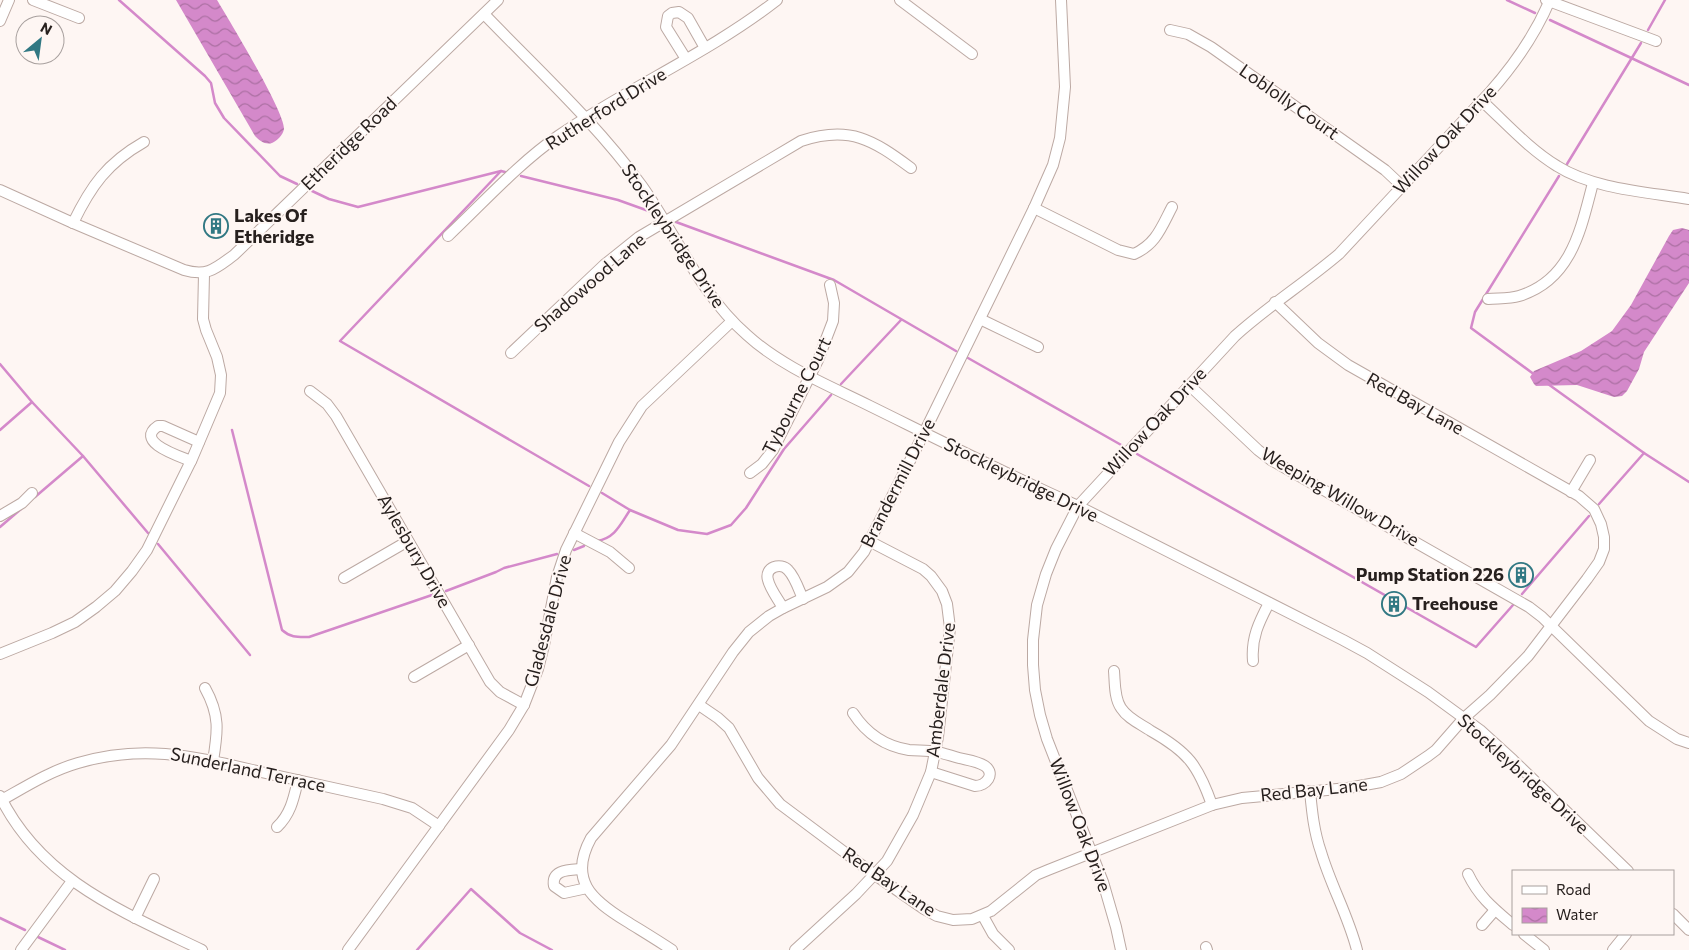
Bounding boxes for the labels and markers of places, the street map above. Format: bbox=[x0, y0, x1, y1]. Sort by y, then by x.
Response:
place label: Lakes Of Etheridge bbox=[234, 204, 314, 247]
building icon: Lakes Of Etheridge bbox=[203, 213, 229, 239]
building icon: Pump Station 226 bbox=[1508, 562, 1534, 588]
place label: Pump Station 226 bbox=[1356, 563, 1504, 585]
building icon: Treehouse bbox=[1381, 591, 1407, 617]
place label: Treehouse bbox=[1412, 592, 1498, 614]

